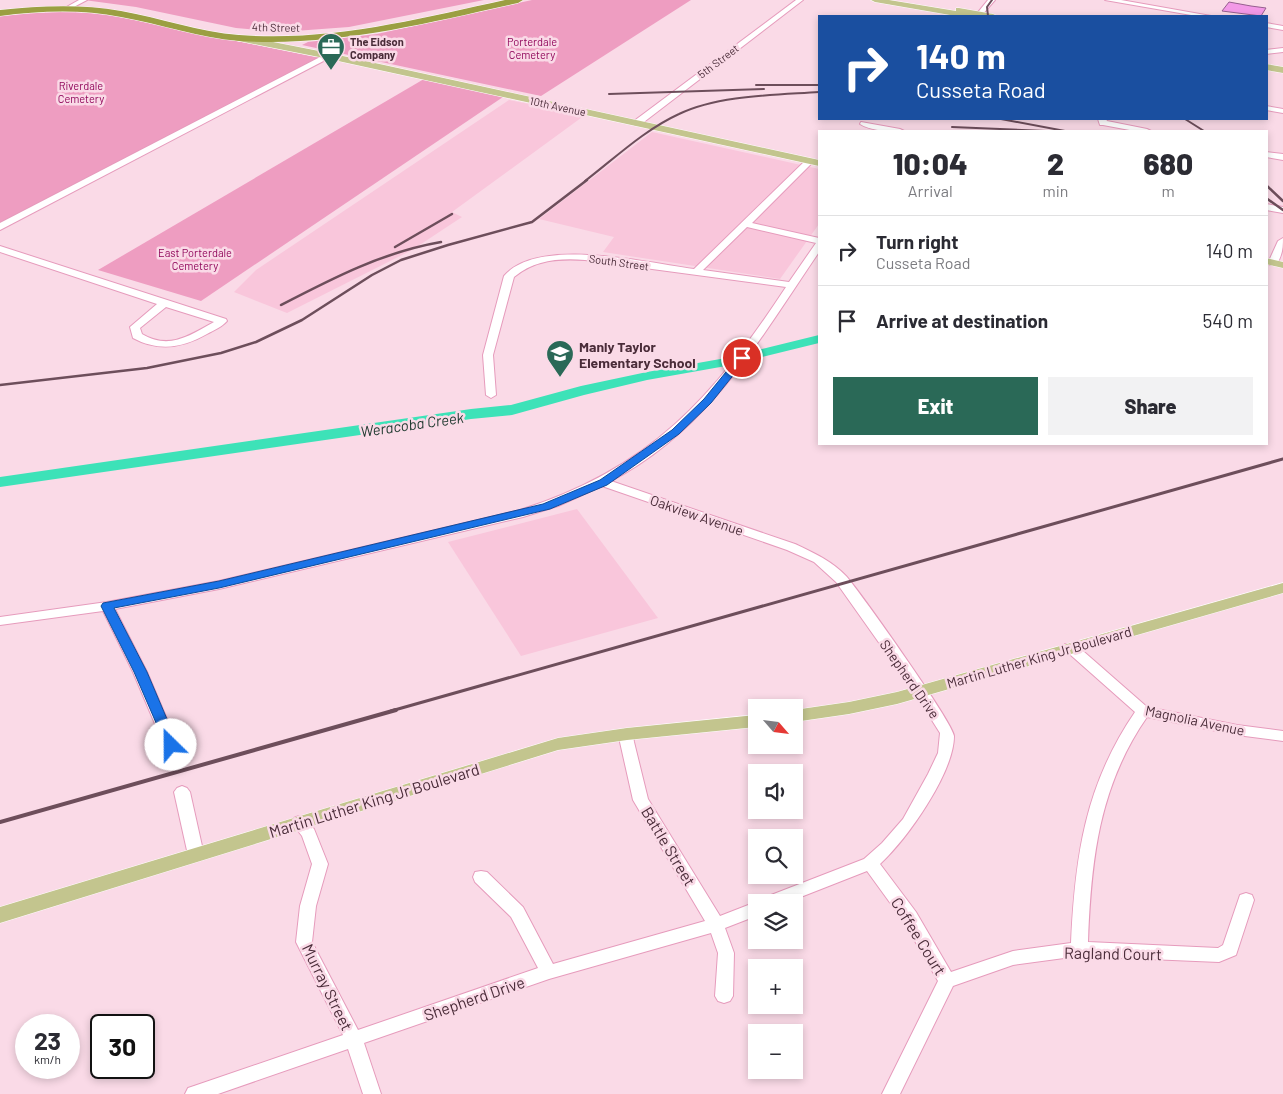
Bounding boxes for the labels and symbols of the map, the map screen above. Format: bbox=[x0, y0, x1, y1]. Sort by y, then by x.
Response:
street label: 4th Street bbox=[252, 20, 300, 34]
office icon: The Eidson Company bbox=[316, 32, 346, 71]
place label: The Eidson Company bbox=[350, 35, 404, 61]
park label: Porterdale Cemetery bbox=[507, 35, 557, 61]
street label: 5th Street bbox=[695, 41, 741, 81]
park label: Riverdale Cemetery bbox=[58, 79, 104, 105]
street label: 10th Avenue bbox=[529, 94, 587, 118]
park label: East Porterdale Cemetery bbox=[158, 246, 232, 272]
street label: South Street bbox=[588, 251, 650, 273]
pin bbox=[721, 337, 763, 379]
place label: Manly Taylor Elementary School bbox=[579, 338, 696, 371]
school or university icon: Manly Taylor Elementary School bbox=[545, 339, 575, 378]
water label: Weracoba Creek bbox=[359, 408, 465, 440]
street label: Oakview Avenue bbox=[648, 491, 746, 539]
street label: Martin Luther King Jr Boulevard bbox=[945, 622, 1133, 692]
street label: Shepherd Drive bbox=[877, 636, 943, 722]
north arrow bbox=[748, 699, 802, 754]
street label: Magnolia Avenue bbox=[1144, 701, 1246, 739]
position arrow bbox=[144, 718, 196, 770]
street label: Martin Luther King Jr Boulevard bbox=[267, 759, 481, 841]
street label: Battle Street bbox=[638, 803, 700, 889]
street label: Coffee Court bbox=[888, 894, 950, 978]
street label: Murray Street bbox=[299, 941, 357, 1033]
street label: Ragland Court bbox=[1064, 943, 1162, 963]
street label: Shepherd Drive bbox=[421, 972, 527, 1024]
speed limit sign: 30 bbox=[90, 1014, 155, 1079]

